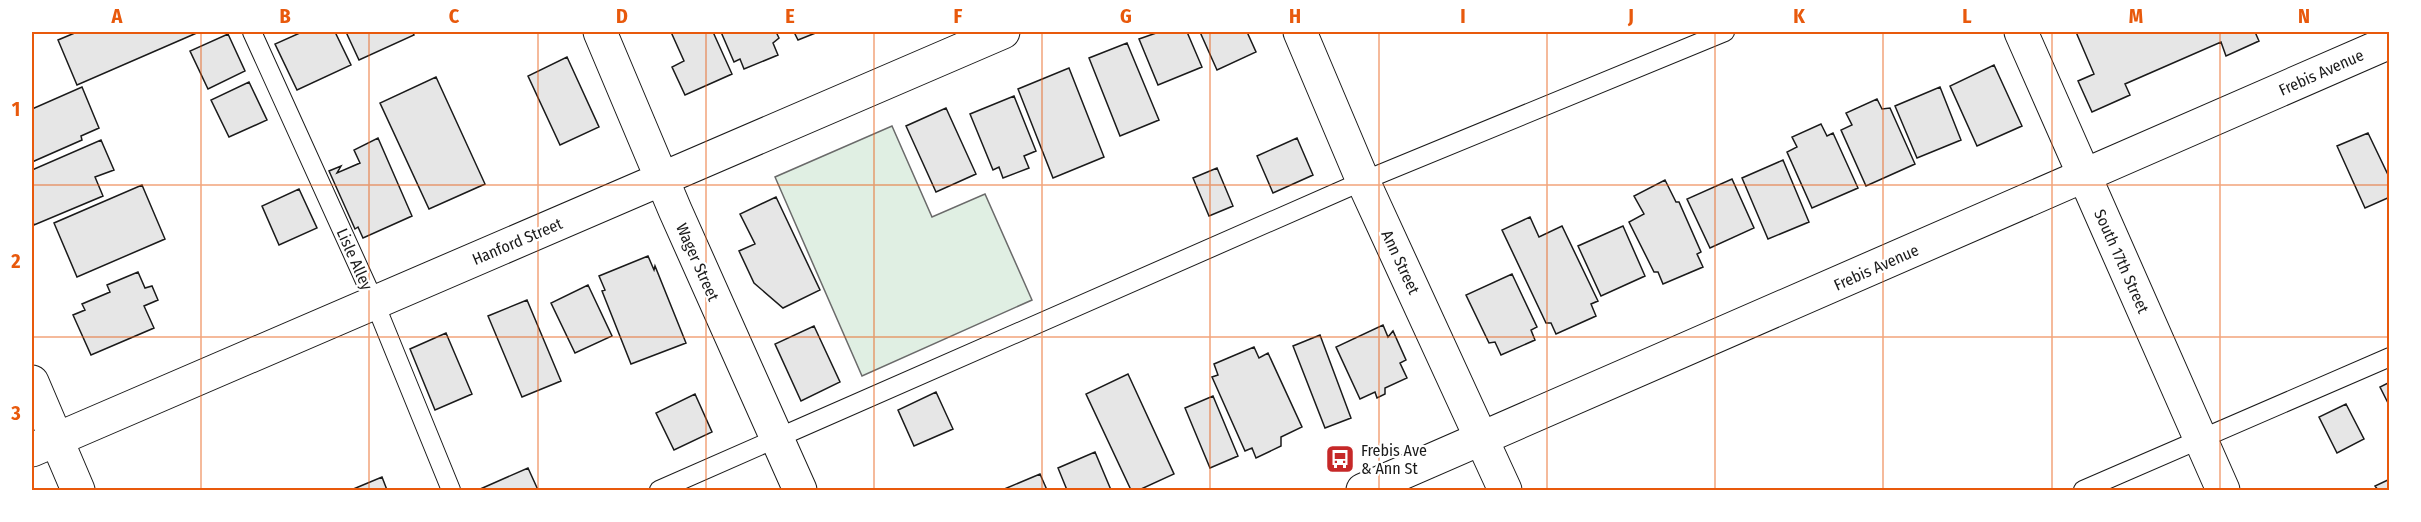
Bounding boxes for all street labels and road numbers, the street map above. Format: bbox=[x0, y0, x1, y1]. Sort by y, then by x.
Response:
street label: Frebis Avenue bbox=[2276, 45, 2367, 100]
street label: South 17th Street bbox=[2090, 206, 2153, 317]
street label: Hanford Street bbox=[469, 214, 566, 269]
street label: Wager Street bbox=[672, 220, 723, 305]
street label: Lisle Alley bbox=[333, 225, 377, 294]
street label: Ann Street bbox=[1377, 227, 1424, 298]
street label: Frebis Avenue bbox=[1831, 240, 1922, 295]

